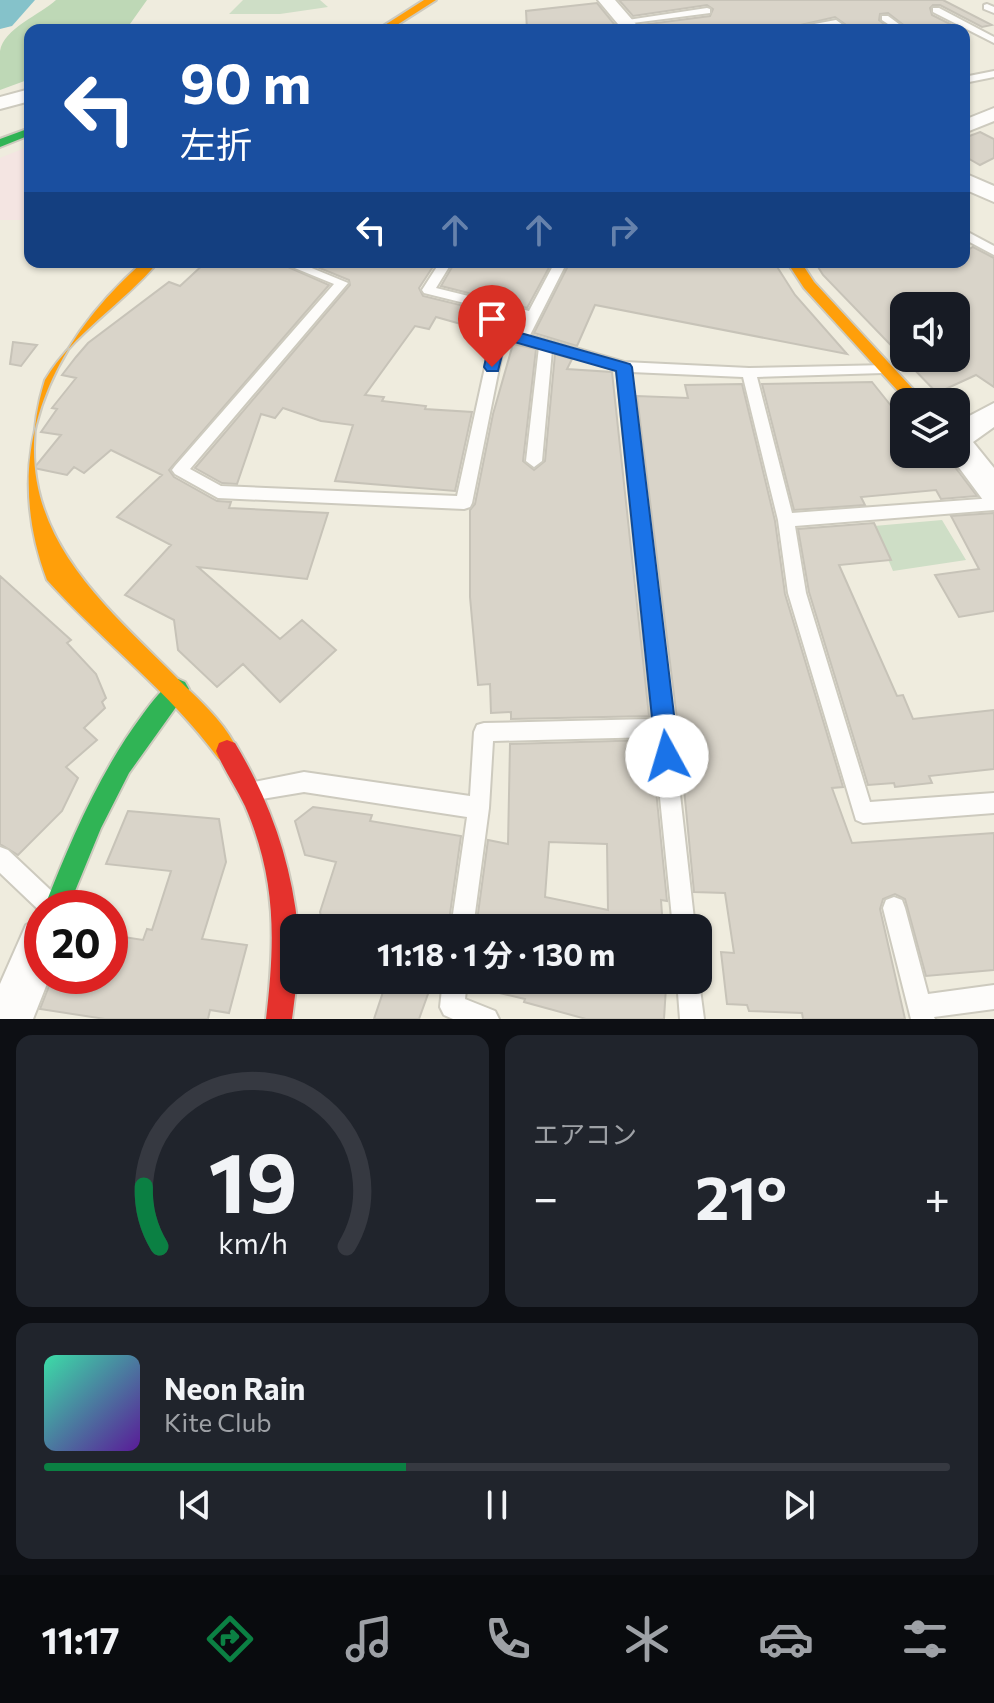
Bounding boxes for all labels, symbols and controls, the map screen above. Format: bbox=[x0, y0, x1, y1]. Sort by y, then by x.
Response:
text: 90 m bbox=[180, 47, 311, 116]
icon: left bbox=[48, 56, 152, 160]
text: 左折 bbox=[180, 121, 252, 165]
icon: left bbox=[349, 208, 393, 252]
icon: ahead bbox=[433, 208, 477, 252]
icon: ahead bbox=[517, 208, 561, 252]
icon: right bbox=[601, 208, 645, 252]
pin bbox=[458, 285, 526, 367]
map controls bbox=[890, 292, 970, 468]
button: sound bbox=[890, 292, 970, 372]
icon: arrive bbox=[470, 297, 514, 341]
button: layers bbox=[890, 388, 970, 468]
position arrow bbox=[625, 714, 709, 798]
speed limit sign: 20 bbox=[24, 890, 128, 994]
text: 11:18 · 1 分 · 130 m bbox=[377, 935, 615, 972]
text: エアコン bbox=[533, 1118, 637, 1149]
text: 19 bbox=[208, 1128, 297, 1230]
text: 21° bbox=[695, 1159, 787, 1232]
text: − bbox=[533, 1169, 558, 1223]
text: + bbox=[924, 1169, 950, 1223]
text: km/h bbox=[218, 1225, 287, 1260]
text: Neon Rain bbox=[164, 1369, 305, 1406]
text: Kite Club bbox=[164, 1406, 272, 1437]
icon: previous bbox=[173, 1483, 217, 1527]
icon: pause bbox=[475, 1483, 519, 1527]
icon: next bbox=[777, 1483, 821, 1527]
icon: directions bbox=[202, 1611, 258, 1667]
icon: music bbox=[341, 1611, 397, 1667]
icon: phone bbox=[480, 1611, 536, 1667]
icon: climate bbox=[619, 1611, 675, 1667]
icon: car bbox=[758, 1611, 814, 1667]
icon: filters bbox=[897, 1611, 953, 1667]
text: 11:17 bbox=[41, 1617, 120, 1661]

